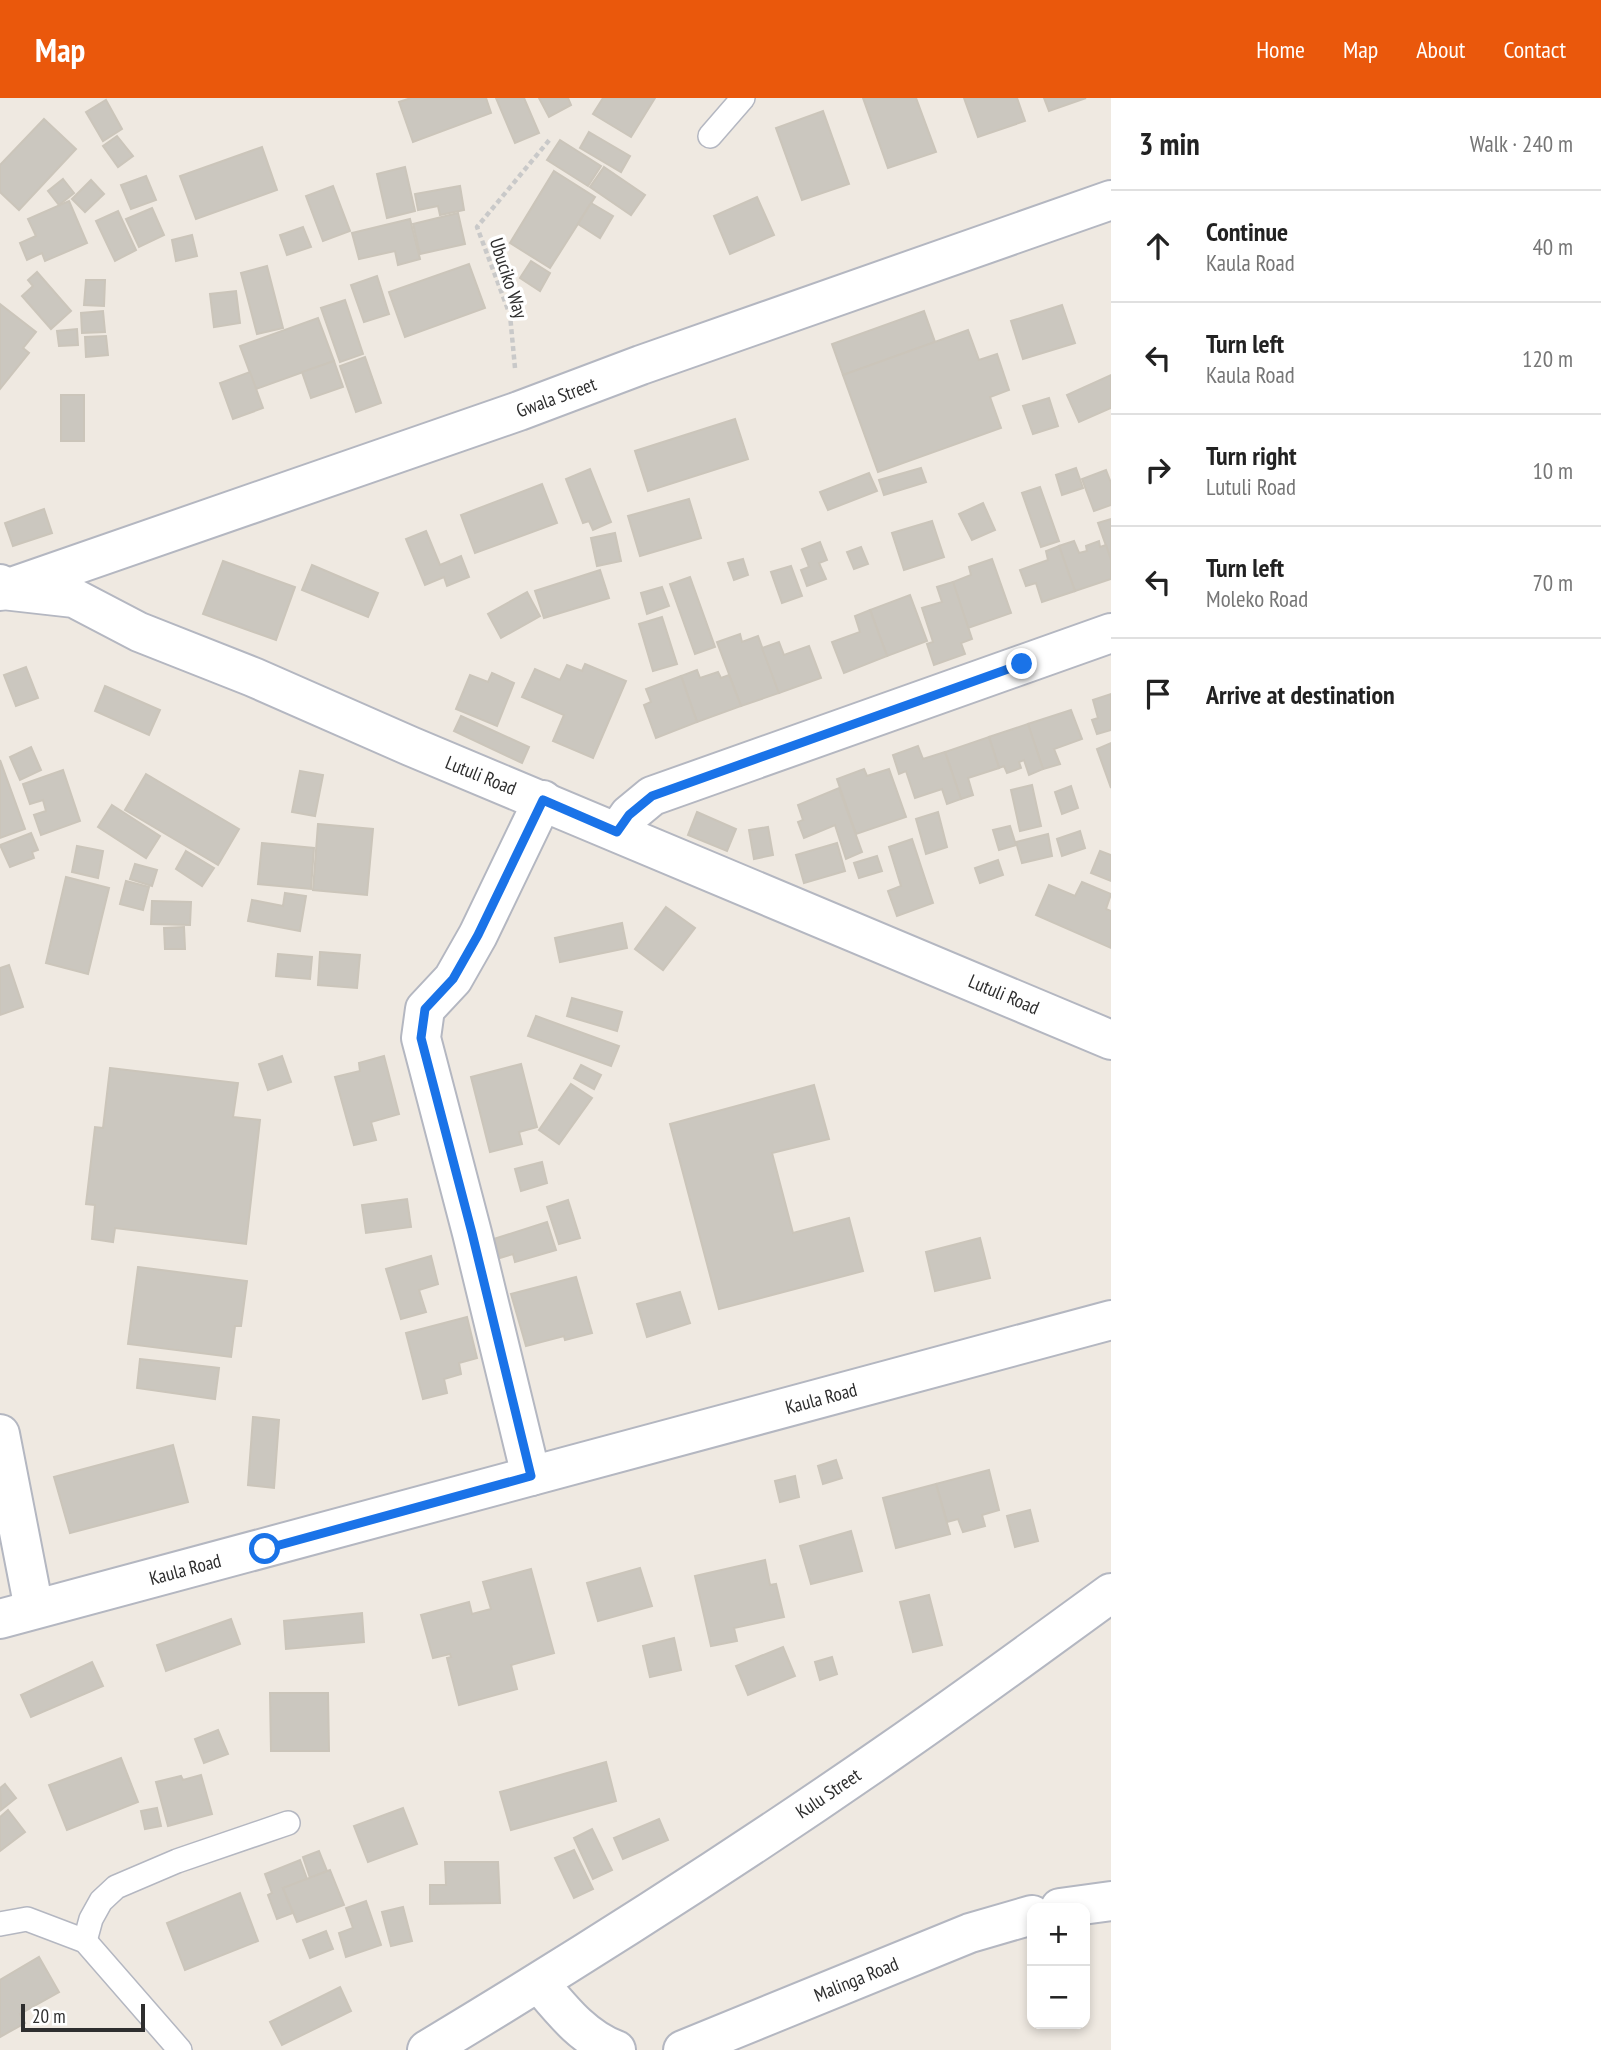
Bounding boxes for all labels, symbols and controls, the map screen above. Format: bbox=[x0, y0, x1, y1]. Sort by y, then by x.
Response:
text: Map bbox=[35, 28, 85, 71]
text: Home bbox=[1256, 34, 1305, 65]
text: Map bbox=[1343, 34, 1378, 65]
text: About bbox=[1416, 34, 1465, 65]
text: Contact bbox=[1503, 34, 1566, 65]
text: 3 min bbox=[1139, 124, 1200, 163]
text: Walk · 240 m bbox=[1470, 129, 1573, 158]
text: Continue bbox=[1206, 215, 1288, 248]
icon: ahead bbox=[1139, 227, 1177, 265]
text: 40 m bbox=[1532, 232, 1573, 261]
street label: Ubuciko Way bbox=[485, 235, 534, 322]
text: Kaula Road bbox=[1206, 248, 1295, 277]
text: Turn left bbox=[1206, 327, 1284, 360]
icon: left bbox=[1139, 339, 1177, 377]
text: 120 m bbox=[1522, 344, 1573, 373]
text: Kaula Road bbox=[1206, 360, 1295, 389]
street label: Gwala Street bbox=[513, 371, 600, 423]
text: Turn right bbox=[1206, 439, 1297, 472]
icon: right bbox=[1139, 451, 1177, 489]
text: 10 m bbox=[1532, 456, 1573, 485]
text: Lutuli Road bbox=[1206, 472, 1296, 501]
text: Turn left bbox=[1206, 551, 1284, 584]
icon: left bbox=[1139, 563, 1177, 601]
text: 70 m bbox=[1532, 568, 1573, 597]
text: Moleko Road bbox=[1206, 584, 1308, 613]
route end bbox=[1006, 648, 1037, 679]
icon: arrive bbox=[1139, 675, 1177, 713]
text: Arrive at destination bbox=[1206, 678, 1395, 711]
street label: Lutuli Road bbox=[442, 750, 520, 800]
street label: Lutuli Road bbox=[965, 968, 1043, 1020]
street label: Kaula Road bbox=[782, 1377, 860, 1419]
route start bbox=[249, 1533, 280, 1564]
street label: Kaula Road bbox=[146, 1548, 224, 1590]
street label: Kulu Street bbox=[791, 1762, 866, 1823]
map controls bbox=[1027, 1903, 1090, 2029]
button: + bbox=[1027, 1903, 1090, 1966]
street label: Malinga Road bbox=[810, 1951, 902, 2007]
button: − bbox=[1027, 1966, 1090, 2029]
scale bar bbox=[21, 2001, 145, 2033]
text: 20 m bbox=[32, 2004, 66, 2028]

